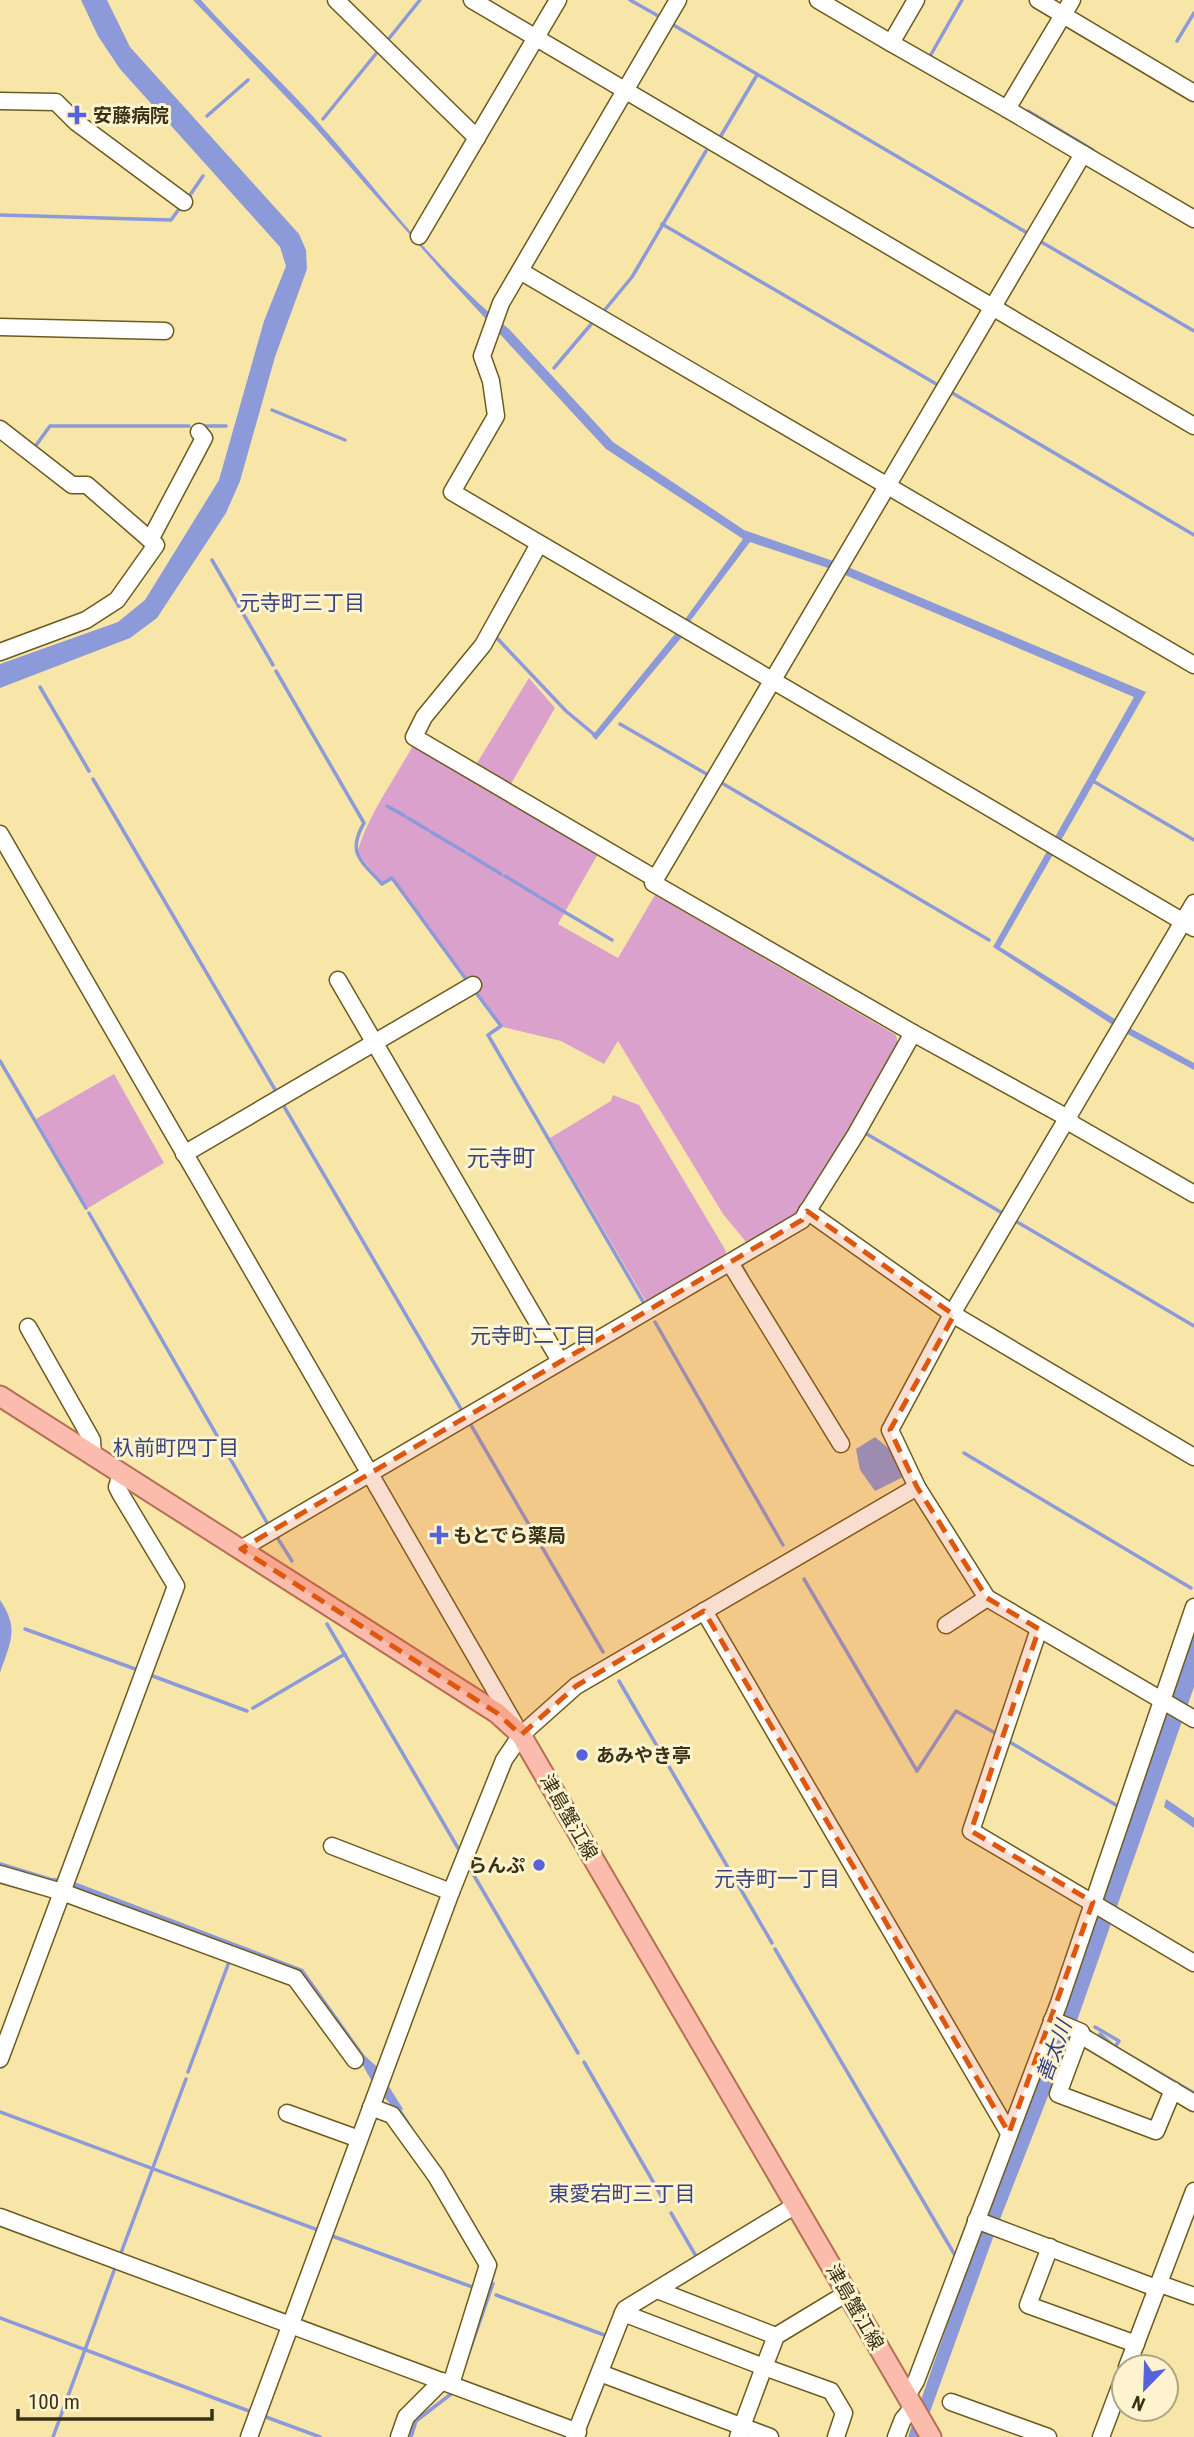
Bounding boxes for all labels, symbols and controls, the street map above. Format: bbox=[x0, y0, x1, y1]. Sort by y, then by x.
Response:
place label: 安藤病院 bbox=[93, 104, 169, 127]
marker: 安藤病院 bbox=[67, 105, 87, 125]
district label: 元寺町三丁目 bbox=[239, 591, 365, 615]
district label: 元寺町 bbox=[467, 1145, 536, 1172]
district label: 元寺町二丁目 bbox=[470, 1324, 596, 1348]
district label: 杁前町四丁目 bbox=[113, 1436, 239, 1460]
place label: もとでら薬局 bbox=[453, 1524, 566, 1547]
marker: もとでら薬局 bbox=[431, 1527, 447, 1543]
place label: あみやき亭 bbox=[596, 1744, 691, 1767]
marker: あみやき亭 bbox=[574, 1747, 590, 1763]
street label: 津島蟹江線 bbox=[535, 1770, 603, 1864]
place label: らんぷ bbox=[468, 1854, 525, 1877]
marker: らんぷ bbox=[531, 1857, 547, 1873]
district label: 元寺町一丁目 bbox=[714, 1867, 840, 1891]
water label: 善太川 bbox=[1032, 2015, 1077, 2085]
district label: 東愛宕町三丁目 bbox=[549, 2182, 696, 2206]
street label: 津島蟹江線 bbox=[821, 2260, 889, 2354]
north arrow bbox=[1110, 2353, 1180, 2423]
scale bar bbox=[18, 2378, 212, 2422]
text: 100 m bbox=[28, 2390, 80, 2414]
text: N bbox=[1129, 2390, 1148, 2416]

